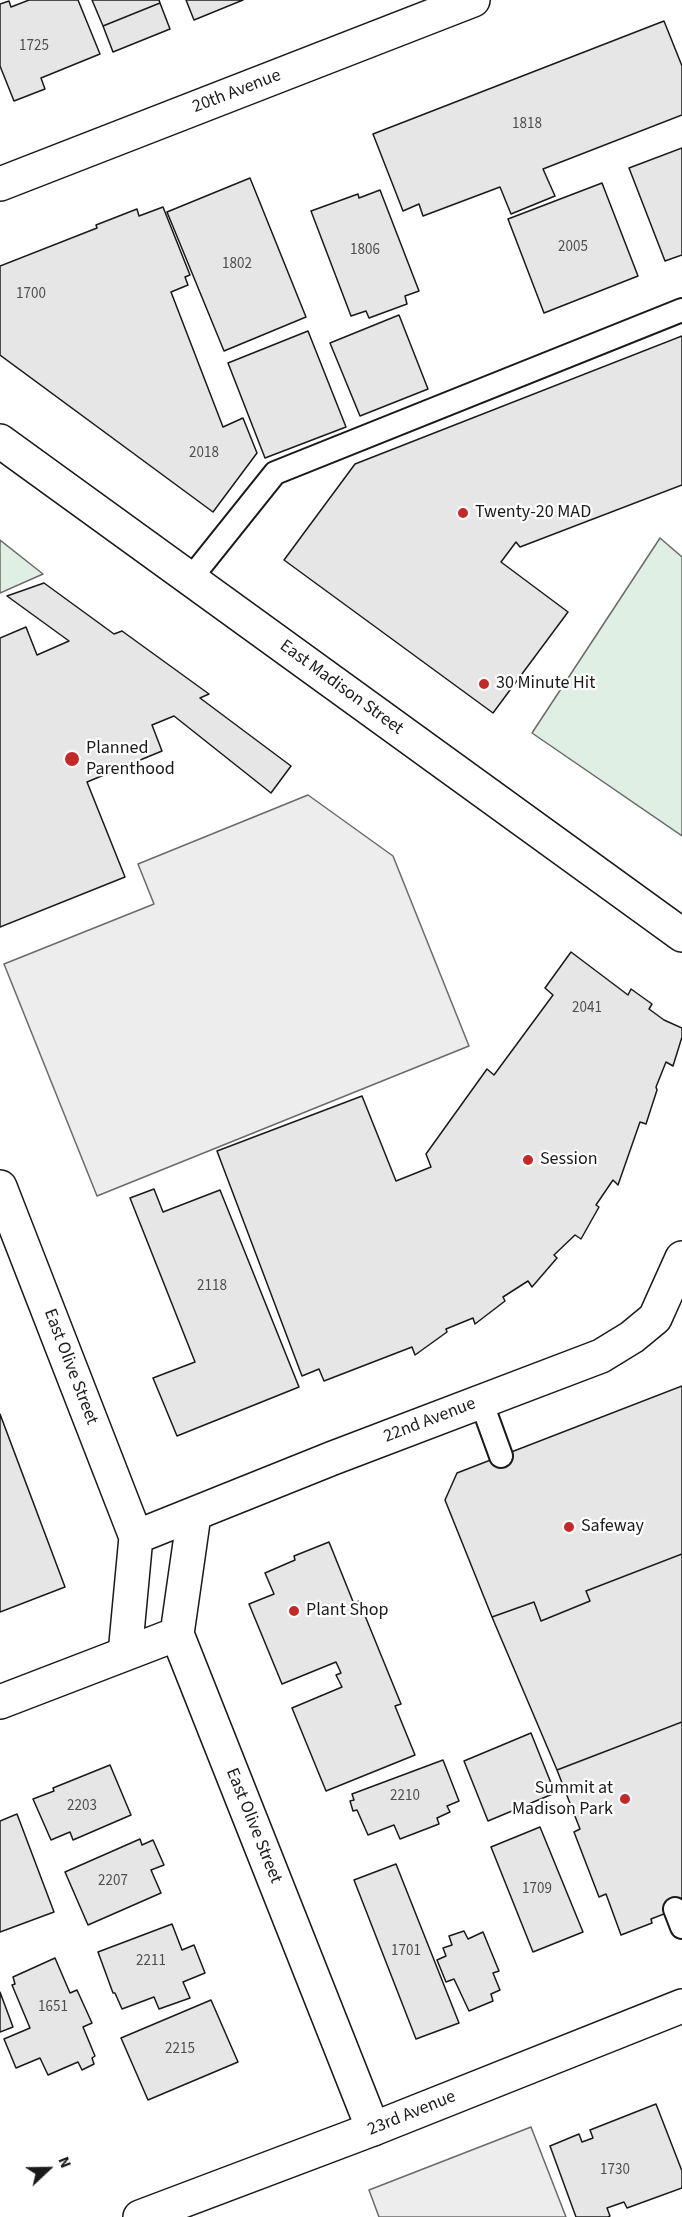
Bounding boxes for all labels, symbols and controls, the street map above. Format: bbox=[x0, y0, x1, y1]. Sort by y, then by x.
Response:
house number: 1725 bbox=[19, 38, 49, 56]
street label: 20th Avenue bbox=[190, 65, 284, 119]
house number: 1818 bbox=[512, 116, 542, 134]
house number: 2005 bbox=[558, 239, 588, 257]
house number: 1806 bbox=[350, 242, 380, 260]
house number: 1802 bbox=[222, 256, 252, 274]
house number: 1700 bbox=[16, 286, 46, 304]
house number: 2018 bbox=[189, 445, 219, 463]
place label: Twenty-20 MAD bbox=[475, 502, 591, 524]
marker: Twenty-20 MAD bbox=[456, 506, 470, 520]
street label: East Madison Street bbox=[275, 636, 407, 740]
place label: 30 Minute Hit bbox=[496, 673, 595, 695]
marker: 30 Minute Hit bbox=[477, 677, 491, 691]
place label: Planned Parenthood bbox=[86, 738, 175, 780]
marker: Planned Parenthood bbox=[63, 750, 81, 768]
house number: 2041 bbox=[572, 1000, 602, 1018]
place label: Session bbox=[540, 1149, 598, 1171]
marker: Session bbox=[521, 1153, 535, 1167]
house number: 2118 bbox=[197, 1278, 227, 1296]
street label: East Olive Street bbox=[38, 1306, 102, 1428]
street label: 22nd Avenue bbox=[381, 1394, 479, 1448]
place label: Safeway bbox=[581, 1516, 644, 1538]
marker: Safeway bbox=[562, 1520, 576, 1534]
place label: Plant Shop bbox=[306, 1600, 389, 1622]
marker: Plant Shop bbox=[287, 1604, 301, 1618]
street label: East Olive Street bbox=[220, 1765, 286, 1887]
place label: Summit at Madison Park bbox=[512, 1778, 613, 1820]
house number: 2210 bbox=[390, 1788, 420, 1806]
marker: Summit at Madison Park bbox=[618, 1792, 632, 1806]
house number: 2203 bbox=[67, 1798, 97, 1816]
house number: 2207 bbox=[98, 1873, 128, 1891]
house number: 1709 bbox=[522, 1881, 552, 1899]
house number: 1701 bbox=[391, 1943, 421, 1961]
house number: 2211 bbox=[136, 1953, 166, 1971]
house number: 1651 bbox=[38, 1999, 68, 2017]
house number: 2215 bbox=[165, 2041, 195, 2059]
street label: 23rd Avenue bbox=[365, 2087, 459, 2141]
north arrow bbox=[18, 2139, 78, 2199]
text: N bbox=[52, 2153, 77, 2171]
house number: 1730 bbox=[600, 2162, 630, 2180]

